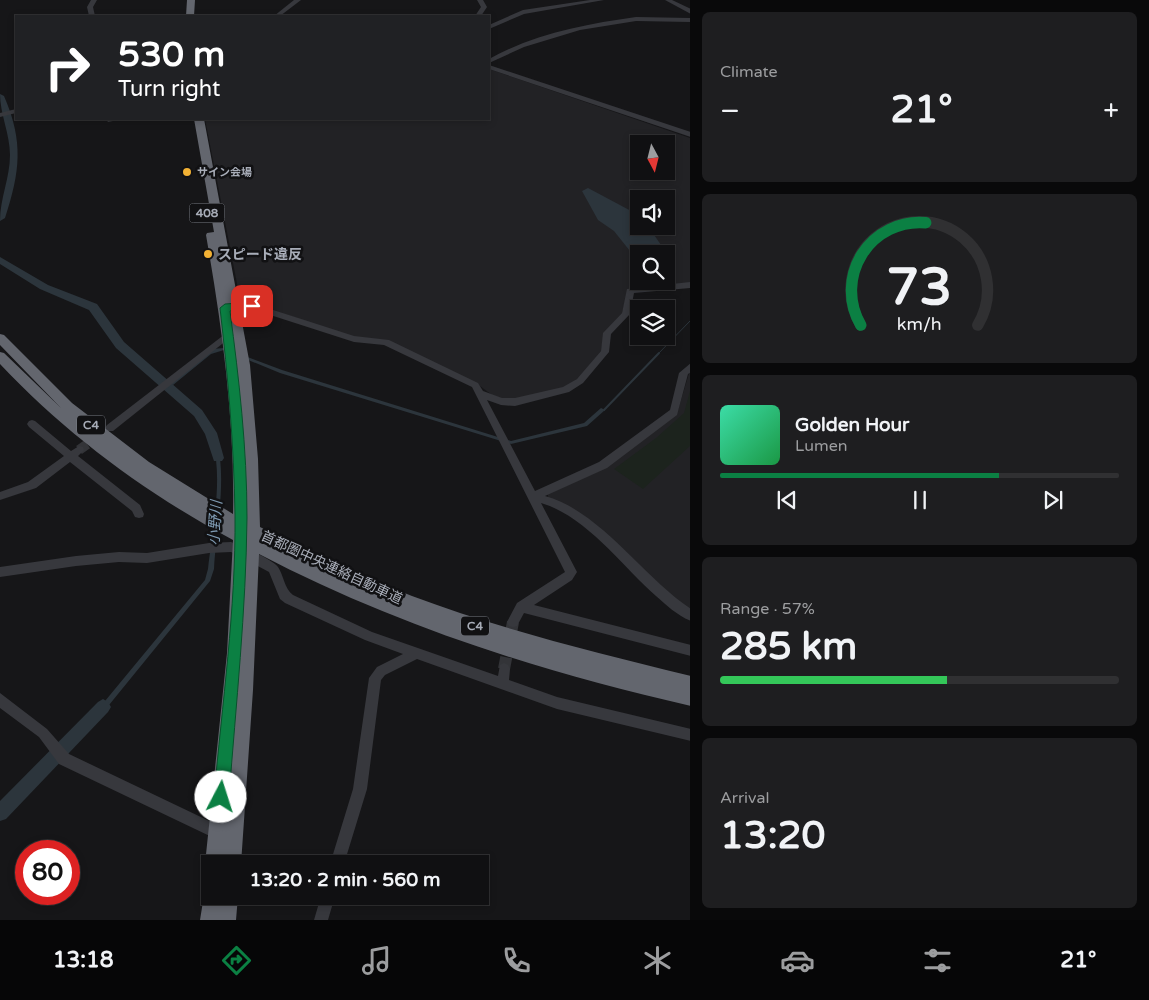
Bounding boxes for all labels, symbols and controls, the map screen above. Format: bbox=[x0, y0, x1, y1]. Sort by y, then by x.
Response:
text: 530 m bbox=[118, 34, 225, 76]
icon: right bbox=[35, 35, 100, 100]
text: Climate bbox=[720, 62, 778, 82]
text: Turn right bbox=[118, 76, 220, 102]
text: 21° bbox=[891, 87, 953, 133]
text: − bbox=[720, 94, 740, 128]
text: + bbox=[1103, 94, 1119, 128]
north arrow bbox=[630, 135, 675, 180]
map controls bbox=[630, 135, 675, 345]
marker: サイン会場 bbox=[181, 166, 193, 178]
place label: サイン会場 bbox=[197, 166, 252, 179]
button: sound bbox=[630, 190, 675, 235]
road number: 408 bbox=[190, 204, 224, 222]
button: search bbox=[630, 245, 675, 290]
place label: スピード違反 bbox=[218, 246, 302, 263]
marker: スピード違反 bbox=[202, 248, 214, 260]
text: 73 bbox=[887, 256, 952, 319]
pin bbox=[231, 285, 273, 327]
icon: arrive bbox=[238, 292, 266, 320]
button: layers bbox=[630, 300, 675, 345]
text: km/h bbox=[897, 314, 942, 335]
text: Golden Hour bbox=[795, 414, 909, 436]
road number: C4 bbox=[77, 416, 105, 434]
text: Lumen bbox=[795, 436, 847, 456]
icon: previous bbox=[773, 486, 801, 514]
icon: pause bbox=[906, 486, 934, 514]
icon: next bbox=[1039, 486, 1067, 514]
water label: 小野川 bbox=[204, 498, 226, 546]
street label: 首都圏中央連絡自動車道 bbox=[258, 527, 405, 608]
text: Range · 57% bbox=[720, 599, 815, 619]
road number: C4 bbox=[461, 616, 489, 636]
text: 285 km bbox=[720, 624, 857, 670]
position arrow bbox=[194, 770, 246, 822]
text: Arrival bbox=[720, 788, 769, 808]
text: 13:20 bbox=[720, 813, 825, 859]
speed limit sign: 80 bbox=[15, 840, 80, 905]
text: 13:20 · 2 min · 560 m bbox=[249, 869, 441, 891]
icon: directions bbox=[219, 943, 254, 978]
icon: music bbox=[359, 943, 394, 978]
icon: phone bbox=[499, 943, 534, 978]
icon: climate bbox=[640, 943, 675, 978]
icon: car bbox=[780, 943, 815, 978]
icon: filters bbox=[920, 943, 955, 978]
text: 13:18 bbox=[53, 947, 114, 973]
text: 21° bbox=[1060, 947, 1096, 973]

